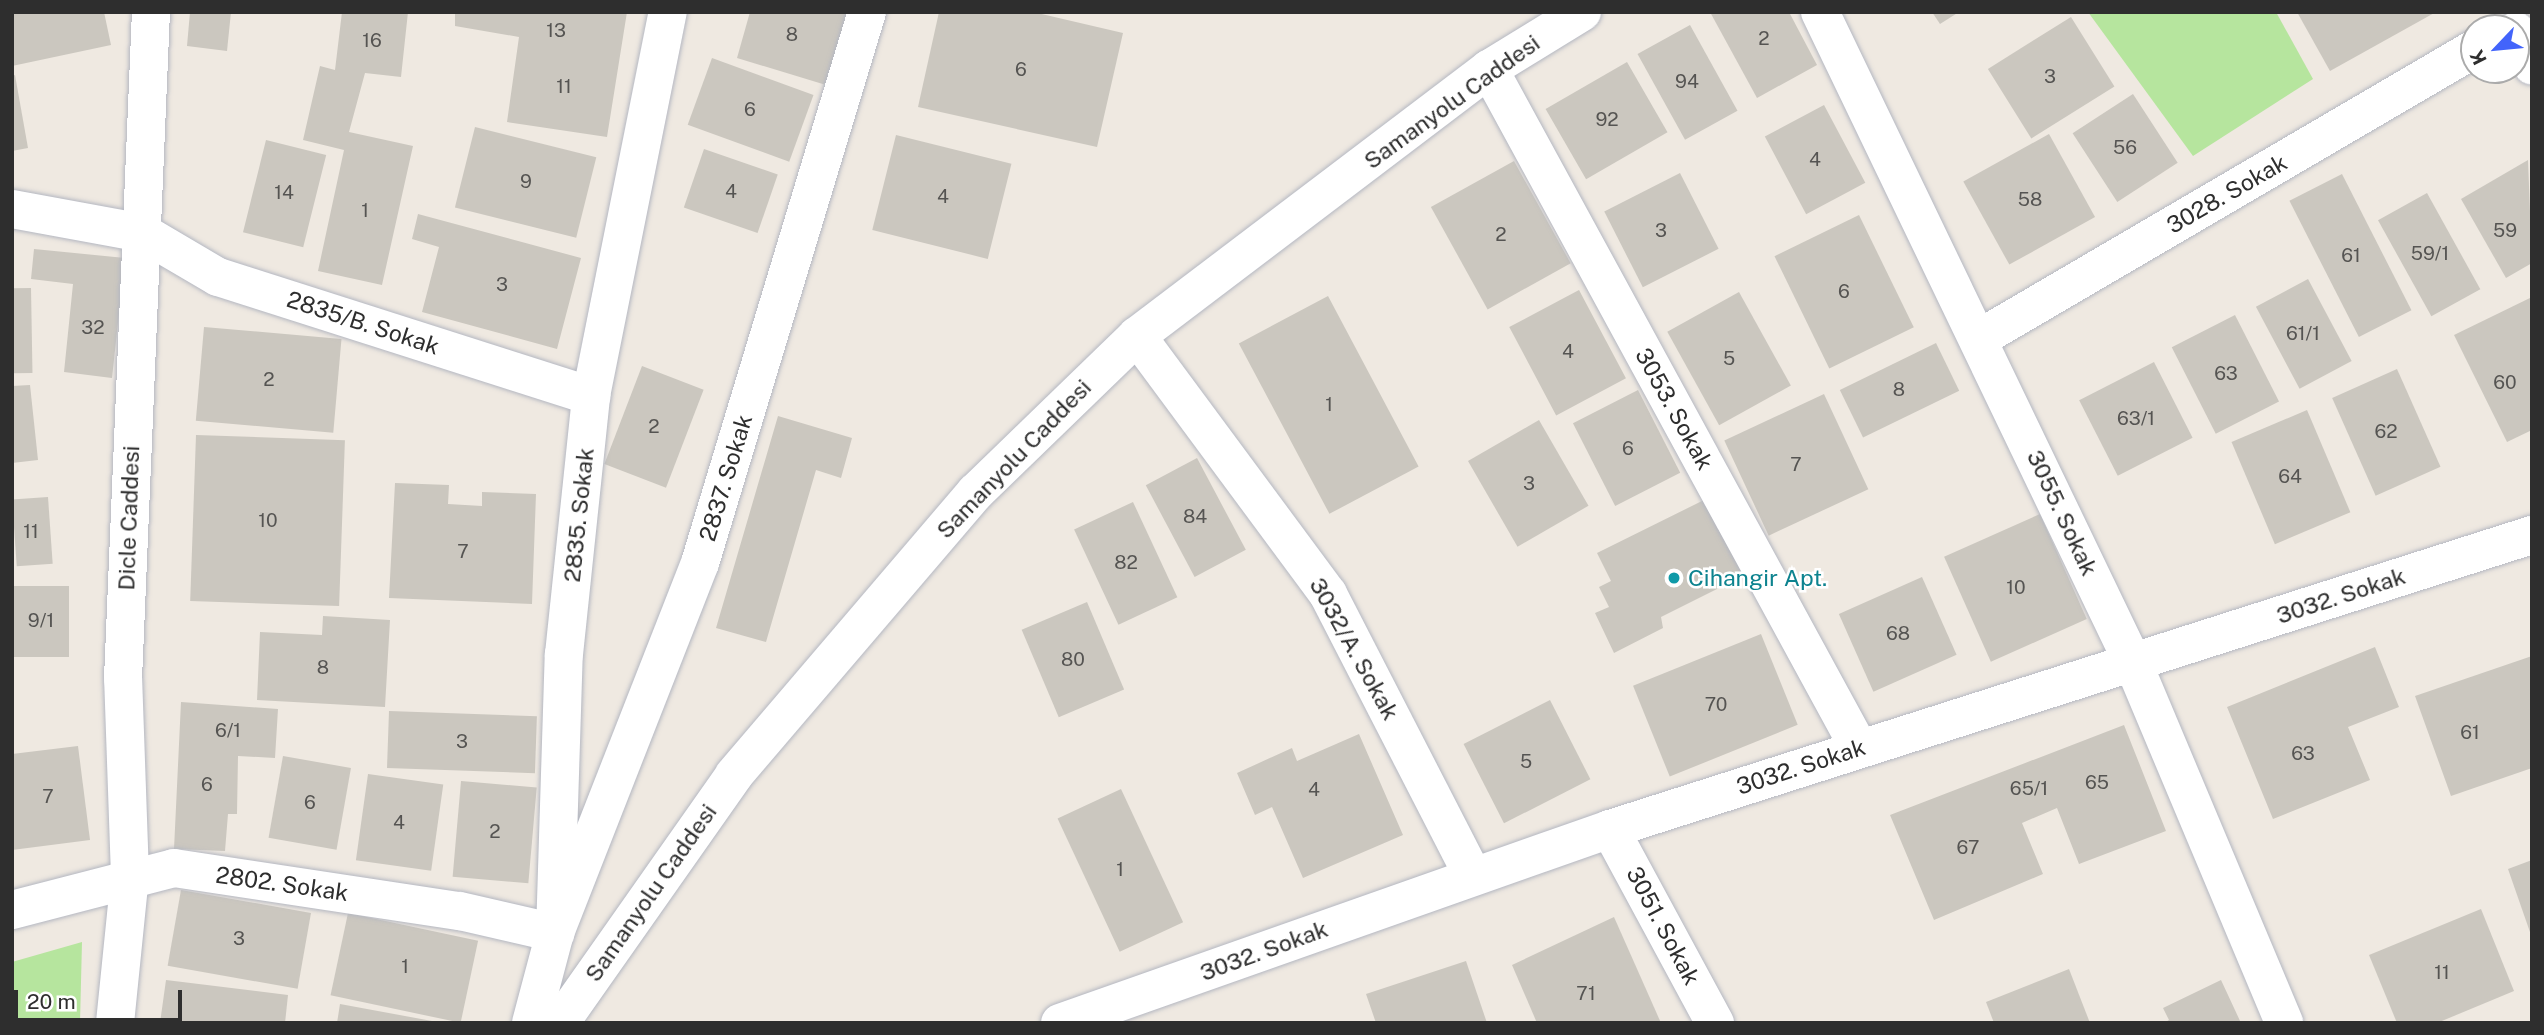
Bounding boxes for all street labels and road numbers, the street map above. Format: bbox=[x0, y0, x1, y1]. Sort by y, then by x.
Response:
street label: Samanyolu Caddesi bbox=[1359, 29, 1545, 175]
street label: 3028. Sokak bbox=[2162, 148, 2292, 240]
street label: 2835/B. Sokak bbox=[283, 285, 443, 361]
street label: 3053. Sokak bbox=[1629, 343, 1719, 475]
street label: Samanyolu Caddesi bbox=[931, 374, 1097, 544]
street label: 2837. Sokak bbox=[694, 411, 758, 545]
street label: Dicle Caddesi bbox=[113, 445, 145, 591]
street label: 2835. Sokak bbox=[558, 446, 600, 584]
street label: 3055. Sokak bbox=[2021, 446, 2103, 580]
street label: 3032. Sokak bbox=[2273, 562, 2409, 630]
street label: 3032/A. Sokak bbox=[1304, 573, 1404, 725]
street label: 3032. Sokak bbox=[1733, 733, 1869, 801]
street label: Samanyolu Caddesi bbox=[579, 799, 723, 987]
street label: 2802. Sokak bbox=[214, 861, 350, 907]
street label: 3051. Sokak bbox=[1620, 862, 1706, 990]
street label: 3032. Sokak bbox=[1196, 915, 1332, 987]

